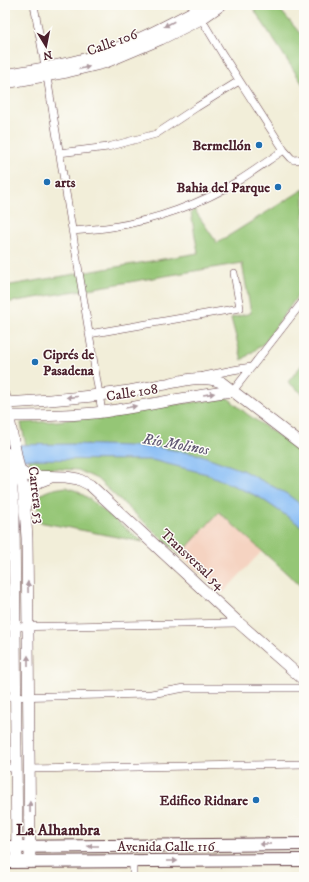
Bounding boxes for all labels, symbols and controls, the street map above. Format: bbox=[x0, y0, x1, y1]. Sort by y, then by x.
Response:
one-way arrow bbox=[163, 21, 175, 27]
street label: Calle 106 bbox=[85, 25, 141, 60]
north arrow bbox=[26, 26, 66, 66]
text: N bbox=[42, 47, 53, 63]
one-way arrow bbox=[78, 65, 90, 71]
place label: Bermellón bbox=[192, 137, 252, 155]
marker: Bermellón bbox=[254, 140, 264, 150]
place label: arts bbox=[55, 174, 76, 192]
marker: arts bbox=[42, 177, 52, 187]
place label: Bahia del Parque bbox=[177, 179, 270, 197]
marker: Bahia del Parque bbox=[273, 182, 283, 192]
place label: Ciprés de Pasadena bbox=[43, 346, 95, 380]
marker: Ciprés de Pasadena bbox=[30, 357, 40, 367]
street label: Calle 108 bbox=[105, 380, 159, 406]
one-way arrow bbox=[203, 391, 215, 397]
one-way arrow bbox=[66, 394, 79, 401]
one-way arrow bbox=[125, 404, 137, 410]
water label: Río Molinos bbox=[140, 429, 211, 460]
street label: Carrera 53 bbox=[24, 465, 48, 525]
street label: Transversal 54 bbox=[156, 525, 229, 595]
one-way arrow bbox=[25, 580, 31, 593]
one-way arrow bbox=[25, 655, 32, 667]
place label: Edifico Ridnare bbox=[160, 792, 248, 810]
marker: Edifico Ridnare bbox=[251, 795, 261, 805]
one-way arrow bbox=[27, 800, 33, 813]
district label: La Alhambra bbox=[16, 820, 101, 840]
street label: Avenida Calle 116 bbox=[117, 838, 215, 856]
one-way arrow bbox=[259, 841, 271, 848]
one-way arrow bbox=[86, 843, 99, 849]
one-way arrow bbox=[166, 858, 179, 864]

